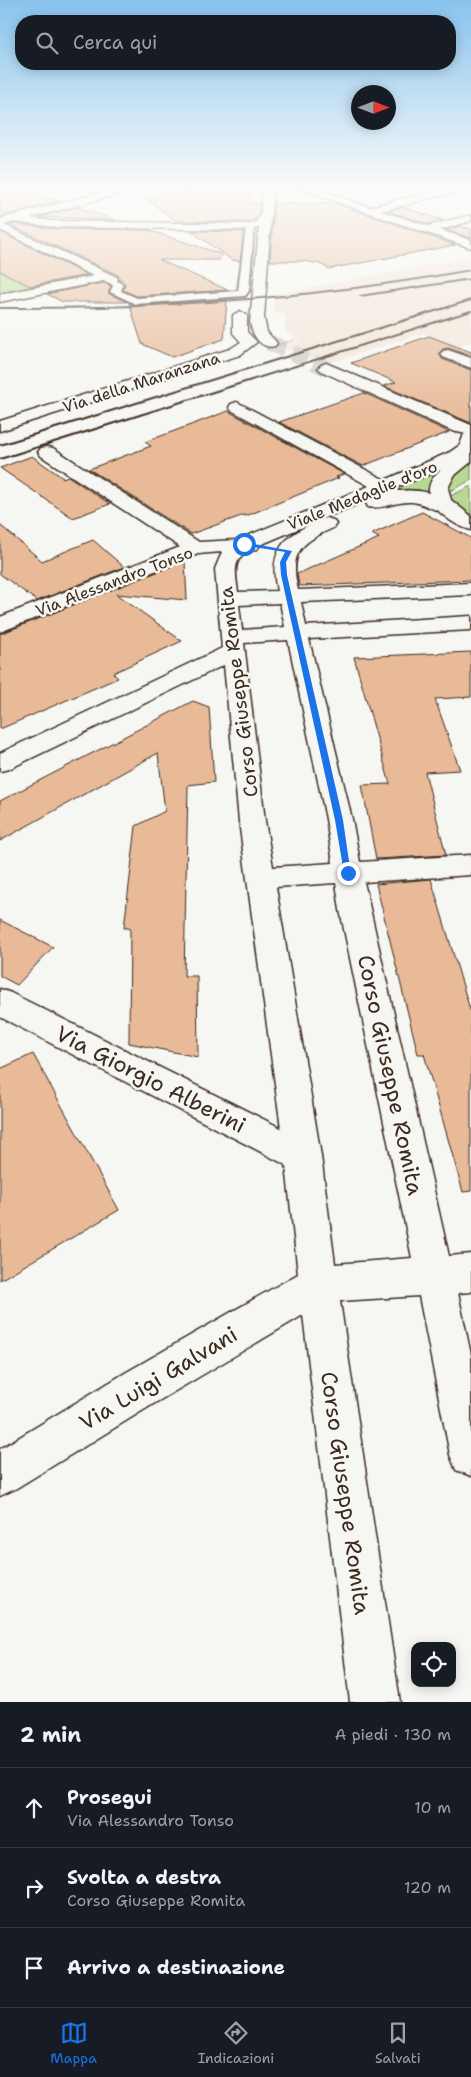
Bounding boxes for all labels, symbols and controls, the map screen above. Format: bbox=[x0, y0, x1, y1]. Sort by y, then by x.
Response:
search box bbox=[15, 15, 456, 70]
icon: search bbox=[33, 29, 61, 57]
text: Cerca qui bbox=[73, 30, 157, 55]
north arrow bbox=[351, 85, 396, 130]
street label: Via della Maranzana bbox=[60, 347, 223, 418]
street label: Viale Medaglie d'oro bbox=[284, 456, 440, 535]
route start bbox=[233, 533, 256, 556]
street label: Via Alessandro Tonso bbox=[32, 542, 196, 621]
street label: Corso Giuseppe Romita bbox=[213, 585, 264, 798]
route end bbox=[337, 862, 360, 885]
street label: Corso Giuseppe Romita bbox=[351, 952, 430, 1198]
street label: Via Giorgio Alberini bbox=[51, 1019, 251, 1140]
street label: Via Luigi Galvani bbox=[74, 1320, 243, 1437]
street label: Corso Giuseppe Romita bbox=[314, 1370, 377, 1617]
map controls bbox=[411, 1642, 456, 1687]
button: locate bbox=[411, 1642, 456, 1687]
text: 2 min bbox=[20, 1721, 81, 1749]
text: A piedi · 130 m bbox=[335, 1724, 451, 1745]
text: Prosegui bbox=[67, 1785, 152, 1810]
icon: ahead bbox=[20, 1794, 48, 1822]
text: 10 m bbox=[414, 1797, 451, 1818]
text: Via Alessandro Tonso bbox=[67, 1810, 234, 1831]
text: Svolta a destra bbox=[67, 1865, 221, 1890]
icon: right bbox=[20, 1874, 48, 1902]
text: 120 m bbox=[404, 1877, 451, 1898]
text: Corso Giuseppe Romita bbox=[67, 1890, 245, 1911]
icon: arrive bbox=[20, 1954, 48, 1982]
text: Arrivo a destinazione bbox=[67, 1955, 285, 1980]
tab: Mappa bbox=[50, 2019, 97, 2067]
tab: Indicazioni bbox=[198, 2019, 274, 2067]
tab: Salvati bbox=[375, 2019, 421, 2067]

